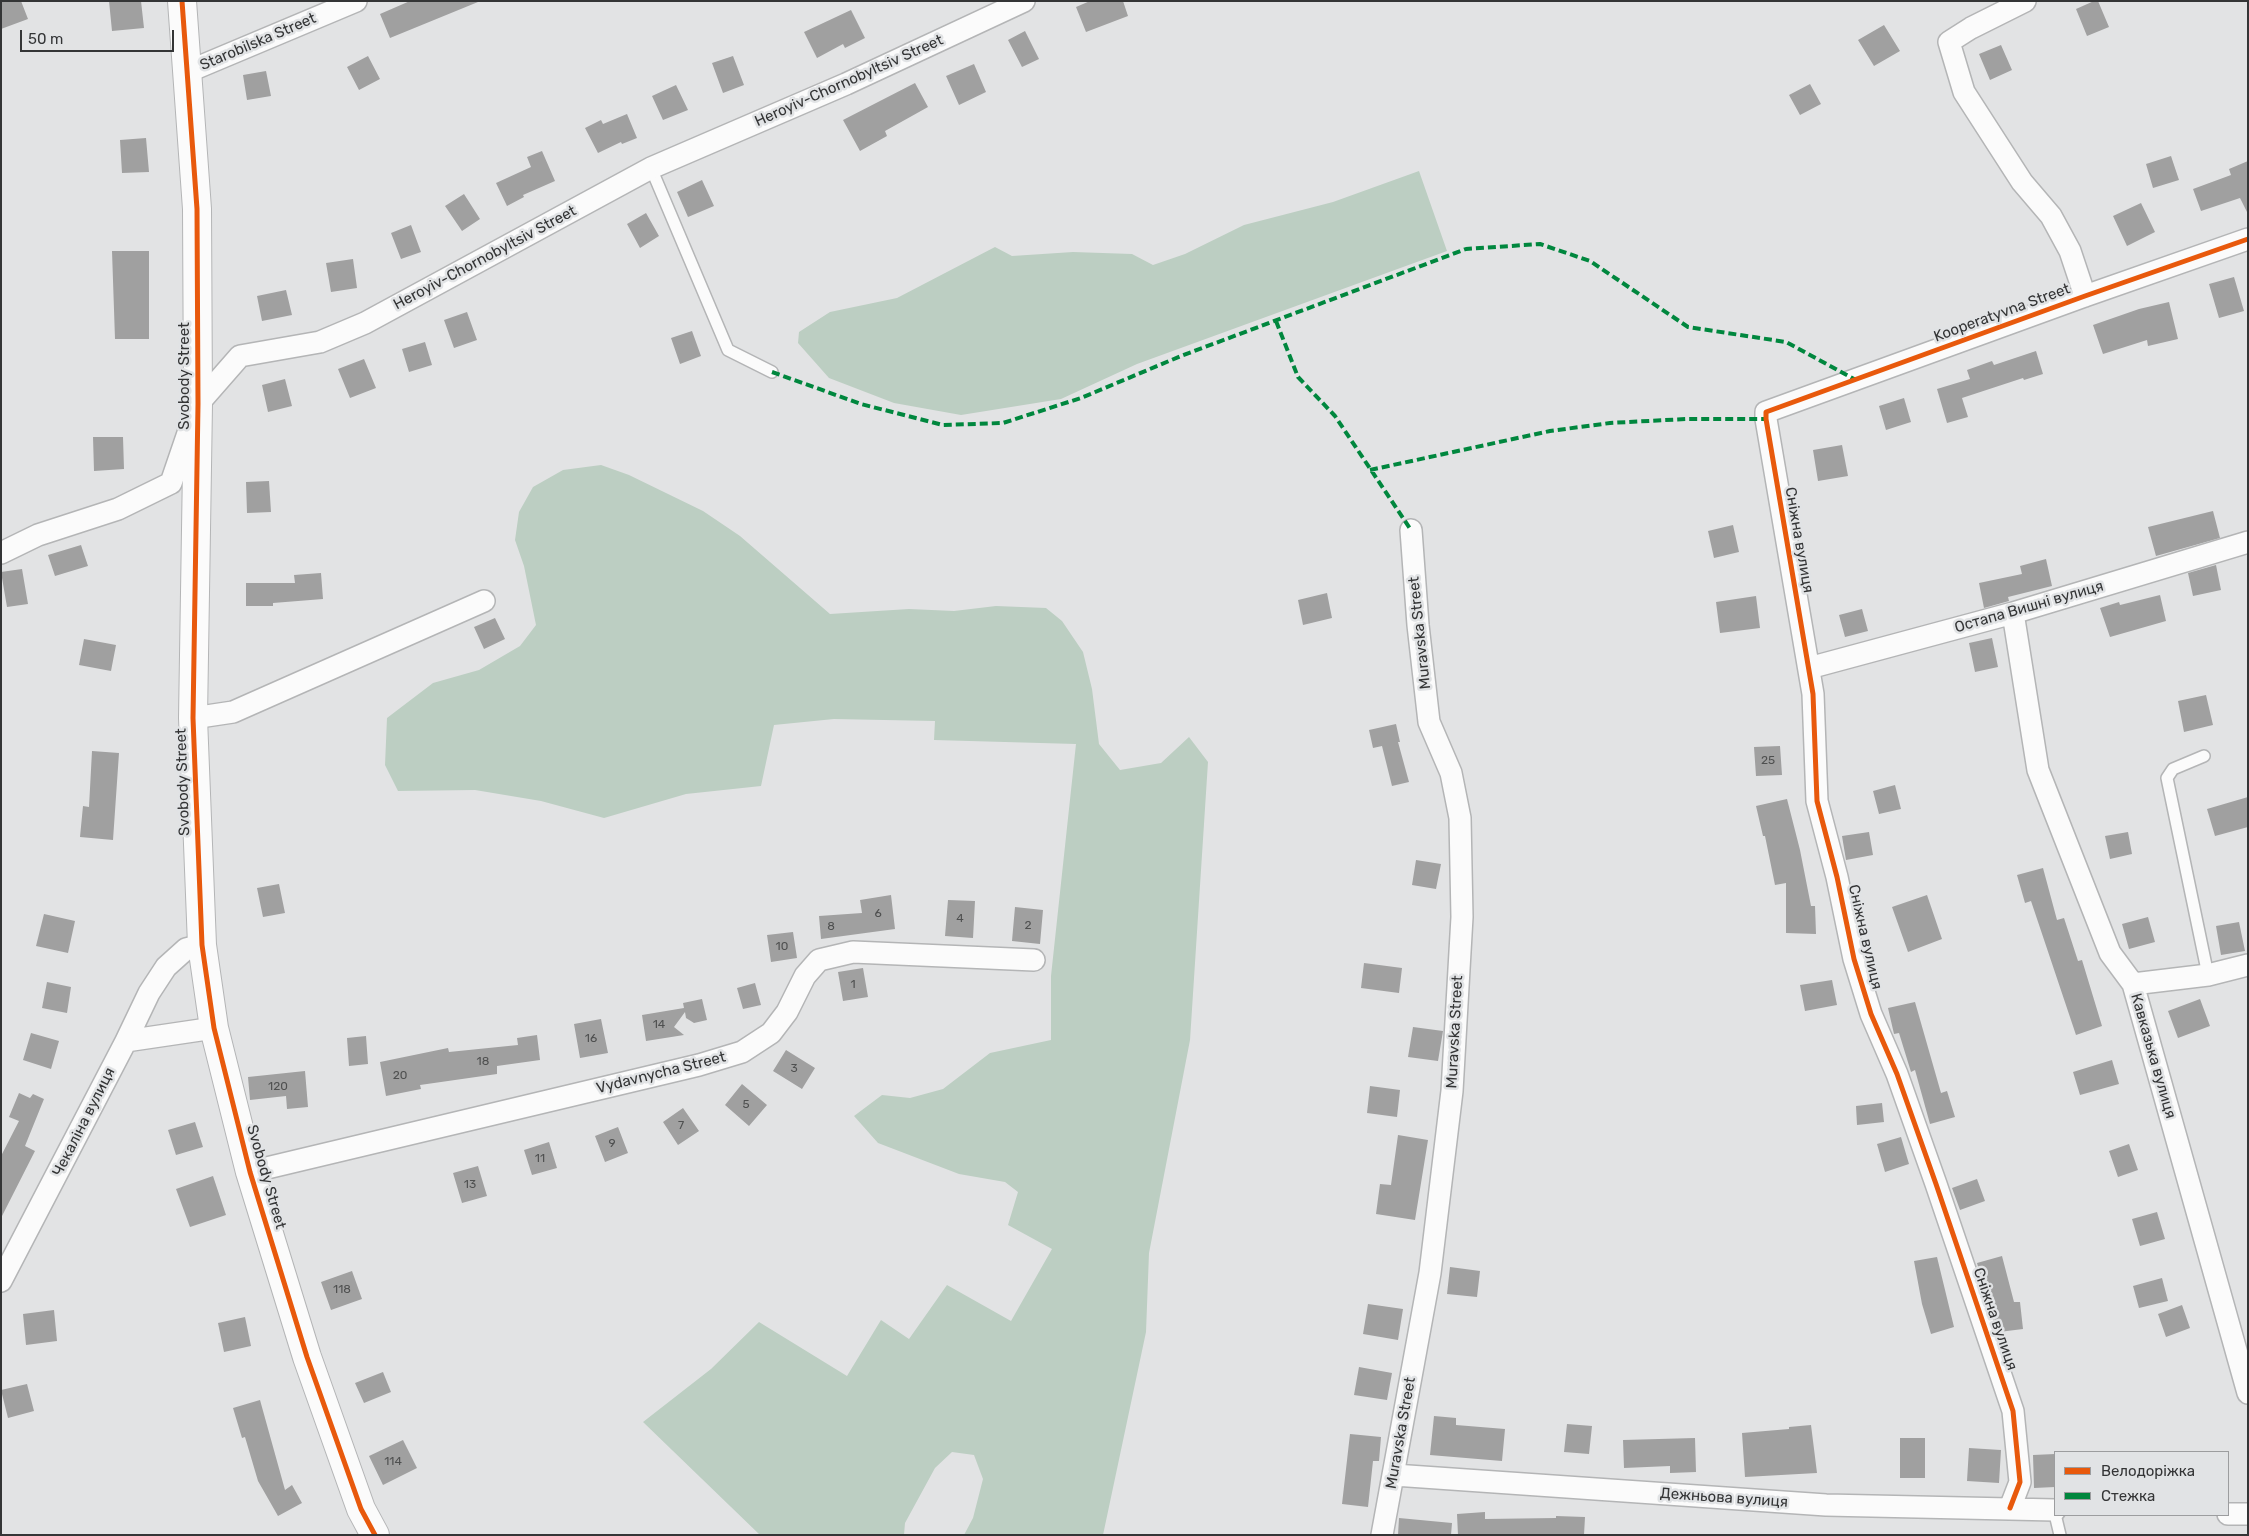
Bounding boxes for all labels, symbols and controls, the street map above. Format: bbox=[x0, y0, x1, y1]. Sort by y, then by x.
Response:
street label: Starobilska Street bbox=[197, 9, 319, 75]
scale bar bbox=[22, 20, 176, 52]
text: 50 m bbox=[28, 30, 63, 48]
street label: Heroyiv-Chornobyltsiv Street bbox=[752, 31, 946, 131]
street label: Heroyiv-Chornobyltsiv Street bbox=[391, 202, 579, 314]
street label: Kooperatyvna Street bbox=[1931, 280, 2073, 346]
street label: Svobody Street bbox=[176, 322, 194, 430]
street label: Сніжна вулиця bbox=[1781, 486, 1817, 594]
street label: Muravska Street bbox=[1405, 576, 1435, 690]
street label: Остапа Вишні вулиця bbox=[1952, 577, 2106, 637]
street label: Svobody Street bbox=[172, 728, 194, 836]
house number: 25 bbox=[1761, 754, 1775, 768]
street label: Сніжна вулиця bbox=[1844, 883, 1886, 991]
house number: 6 bbox=[874, 907, 882, 921]
house number: 4 bbox=[956, 912, 964, 926]
house number: 2 bbox=[1024, 919, 1032, 933]
house number: 8 bbox=[827, 920, 835, 934]
house number: 10 bbox=[776, 940, 788, 954]
street label: Muravska Street bbox=[1443, 975, 1467, 1089]
house number: 1 bbox=[850, 978, 856, 992]
street label: Кавказька вулиця bbox=[2127, 991, 2179, 1121]
house number: 14 bbox=[653, 1018, 665, 1032]
house number: 16 bbox=[585, 1032, 597, 1046]
street label: Vydavnycha Street bbox=[595, 1048, 727, 1098]
house number: 18 bbox=[477, 1055, 489, 1069]
house number: 3 bbox=[790, 1062, 798, 1076]
street label: Чекаліна вулиця bbox=[49, 1065, 119, 1179]
house number: 20 bbox=[393, 1069, 407, 1083]
house number: 120 bbox=[268, 1080, 288, 1094]
house number: 5 bbox=[742, 1098, 750, 1112]
house number: 7 bbox=[678, 1119, 684, 1133]
street label: Svobody Street bbox=[243, 1123, 289, 1231]
house number: 9 bbox=[608, 1137, 616, 1151]
house number: 11 bbox=[535, 1152, 545, 1166]
house number: 13 bbox=[464, 1178, 476, 1192]
street label: Сніжна вулиця bbox=[1969, 1265, 2021, 1373]
house number: 118 bbox=[333, 1283, 351, 1297]
street label: Muravska Street bbox=[1382, 1376, 1420, 1490]
legend bbox=[2054, 1451, 2229, 1516]
house number: 114 bbox=[384, 1455, 402, 1469]
text: Велодоріжка bbox=[2101, 1462, 2195, 1480]
street label: Дежньова вулиця bbox=[1659, 1485, 1789, 1511]
text: Стежка bbox=[2101, 1487, 2155, 1505]

